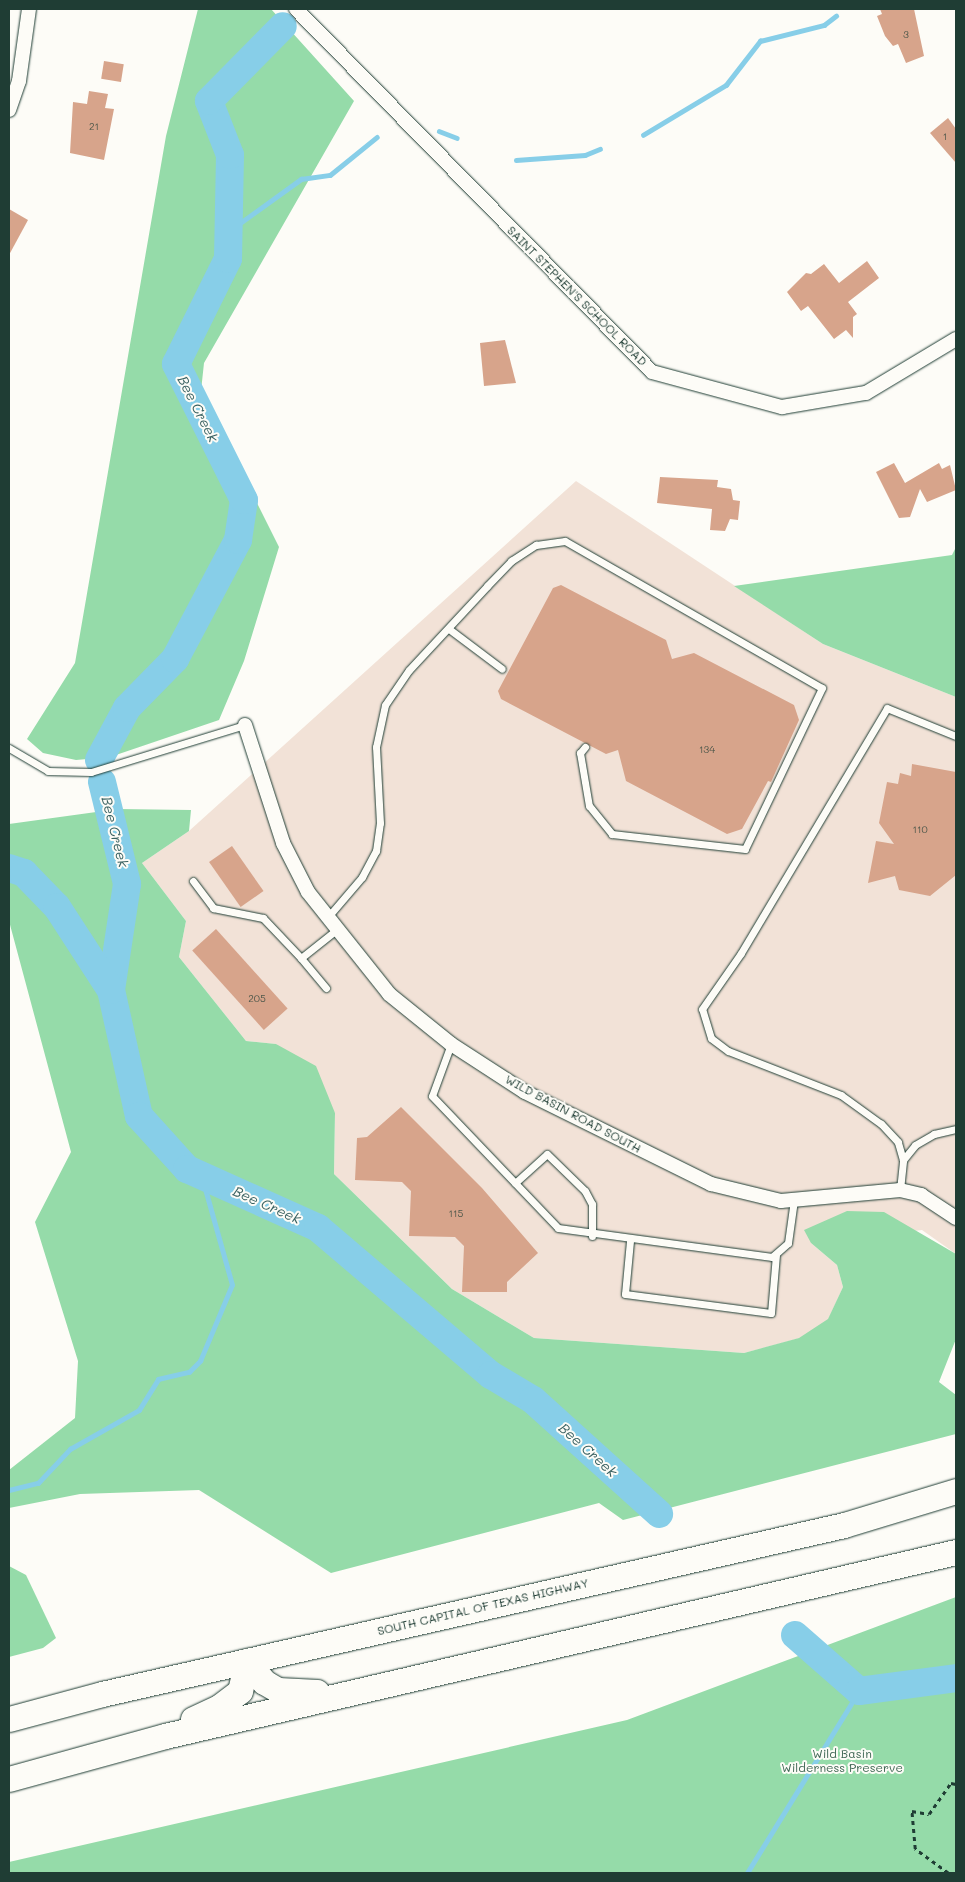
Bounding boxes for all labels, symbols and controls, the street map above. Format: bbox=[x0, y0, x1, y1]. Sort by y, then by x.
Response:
house number: 3 bbox=[903, 29, 909, 41]
house number: 21 bbox=[89, 121, 99, 133]
house number: 1 bbox=[943, 131, 947, 143]
street label: SAINT STEPHEN'S SCHOOL ROAD bbox=[504, 223, 650, 369]
water label: Bee Creek bbox=[174, 373, 222, 445]
house number: 134 bbox=[699, 744, 715, 756]
water label: Bee Creek bbox=[98, 795, 132, 869]
house number: 110 bbox=[912, 824, 928, 836]
house number: 205 bbox=[248, 993, 266, 1005]
street label: WILD BASIN ROAD SOUTH bbox=[503, 1072, 643, 1156]
water label: Bee Creek bbox=[231, 1183, 303, 1227]
house number: 115 bbox=[449, 1208, 463, 1220]
water label: Bee Creek bbox=[556, 1420, 620, 1480]
street label: SOUTH CAPITAL OF TEXAS HIGHWAY bbox=[376, 1576, 590, 1638]
park label: Wild Basin Wilderness Preserve bbox=[781, 1747, 903, 1775]

